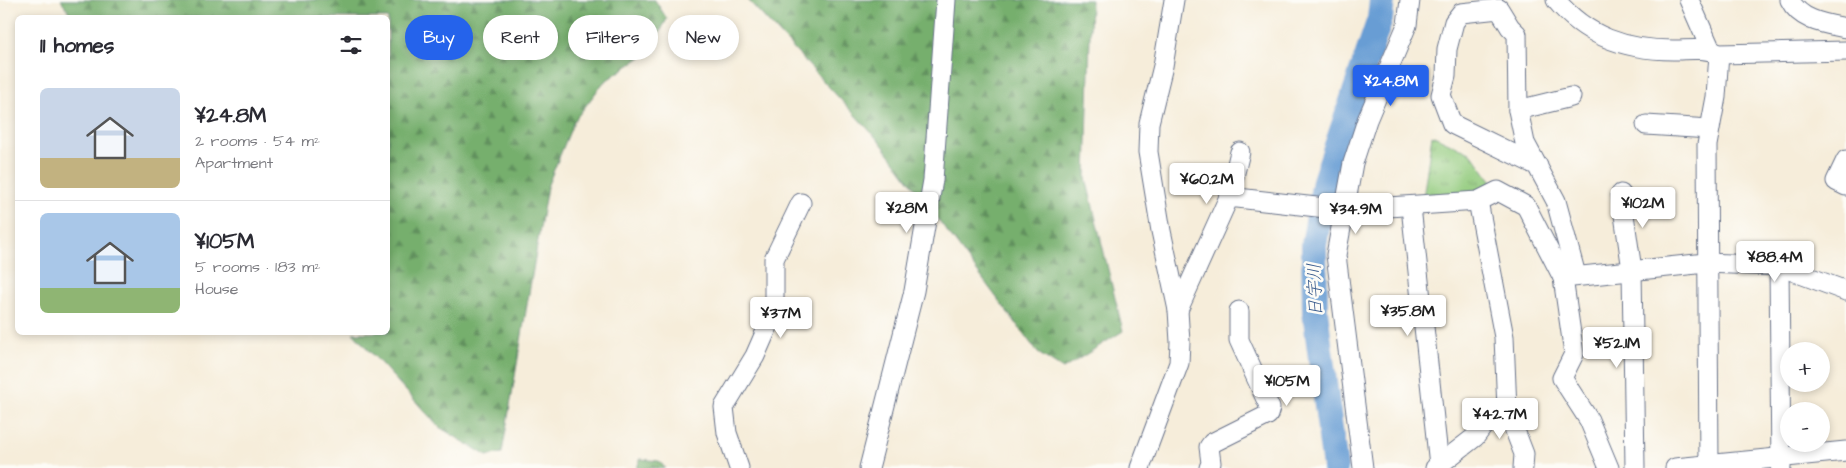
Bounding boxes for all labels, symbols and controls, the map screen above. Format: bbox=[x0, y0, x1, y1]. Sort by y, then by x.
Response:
chip: Buy bbox=[405, 15, 473, 60]
chip: Rent bbox=[483, 15, 558, 60]
chip: Filters bbox=[568, 15, 658, 60]
chip: New bbox=[668, 15, 739, 60]
text: 11 homes bbox=[40, 31, 114, 60]
icon: filters bbox=[337, 31, 365, 59]
pin: ¥24.8M bbox=[1350, 64, 1432, 107]
text: ¥24.8M bbox=[1364, 70, 1418, 92]
text: ¥24.8M bbox=[195, 101, 266, 130]
icon: home bbox=[80, 108, 140, 168]
text: 2 rooms · 54 m² bbox=[195, 130, 320, 152]
text: Apartment bbox=[195, 152, 273, 174]
pin: ¥60.2M bbox=[1166, 162, 1248, 205]
text: ¥60.2M bbox=[1180, 168, 1234, 190]
pin: ¥102M bbox=[1608, 186, 1678, 229]
pin: ¥28M bbox=[877, 192, 937, 234]
pin: ¥34.9M bbox=[1315, 192, 1397, 235]
text: ¥102M bbox=[1621, 192, 1665, 214]
text: ¥28M bbox=[886, 197, 928, 219]
text: ¥34.9M bbox=[1330, 198, 1382, 220]
text: ¥105M bbox=[195, 227, 254, 256]
icon: home bbox=[80, 233, 140, 293]
pin: ¥88.4M bbox=[1734, 240, 1816, 283]
text: ¥88.4M bbox=[1747, 246, 1803, 268]
text: 5 rooms · 183 m² bbox=[195, 256, 321, 278]
water label: 日宇川 bbox=[1302, 263, 1328, 317]
text: House bbox=[195, 278, 239, 300]
pin: ¥35.8M bbox=[1367, 294, 1449, 337]
pin: ¥37M bbox=[751, 296, 811, 339]
text: ¥35.8M bbox=[1381, 300, 1435, 322]
text: ¥37M bbox=[761, 302, 801, 324]
pin: ¥52.1M bbox=[1576, 326, 1658, 369]
text: ¥52.1M bbox=[1594, 332, 1640, 354]
map controls bbox=[1780, 342, 1830, 452]
button: + bbox=[1780, 342, 1830, 392]
pin: ¥105M bbox=[1252, 364, 1322, 407]
text: ¥105M bbox=[1264, 370, 1310, 392]
pin: ¥42.7M bbox=[1459, 398, 1541, 440]
button: − bbox=[1780, 402, 1830, 452]
text: ¥42.7M bbox=[1473, 403, 1527, 425]

